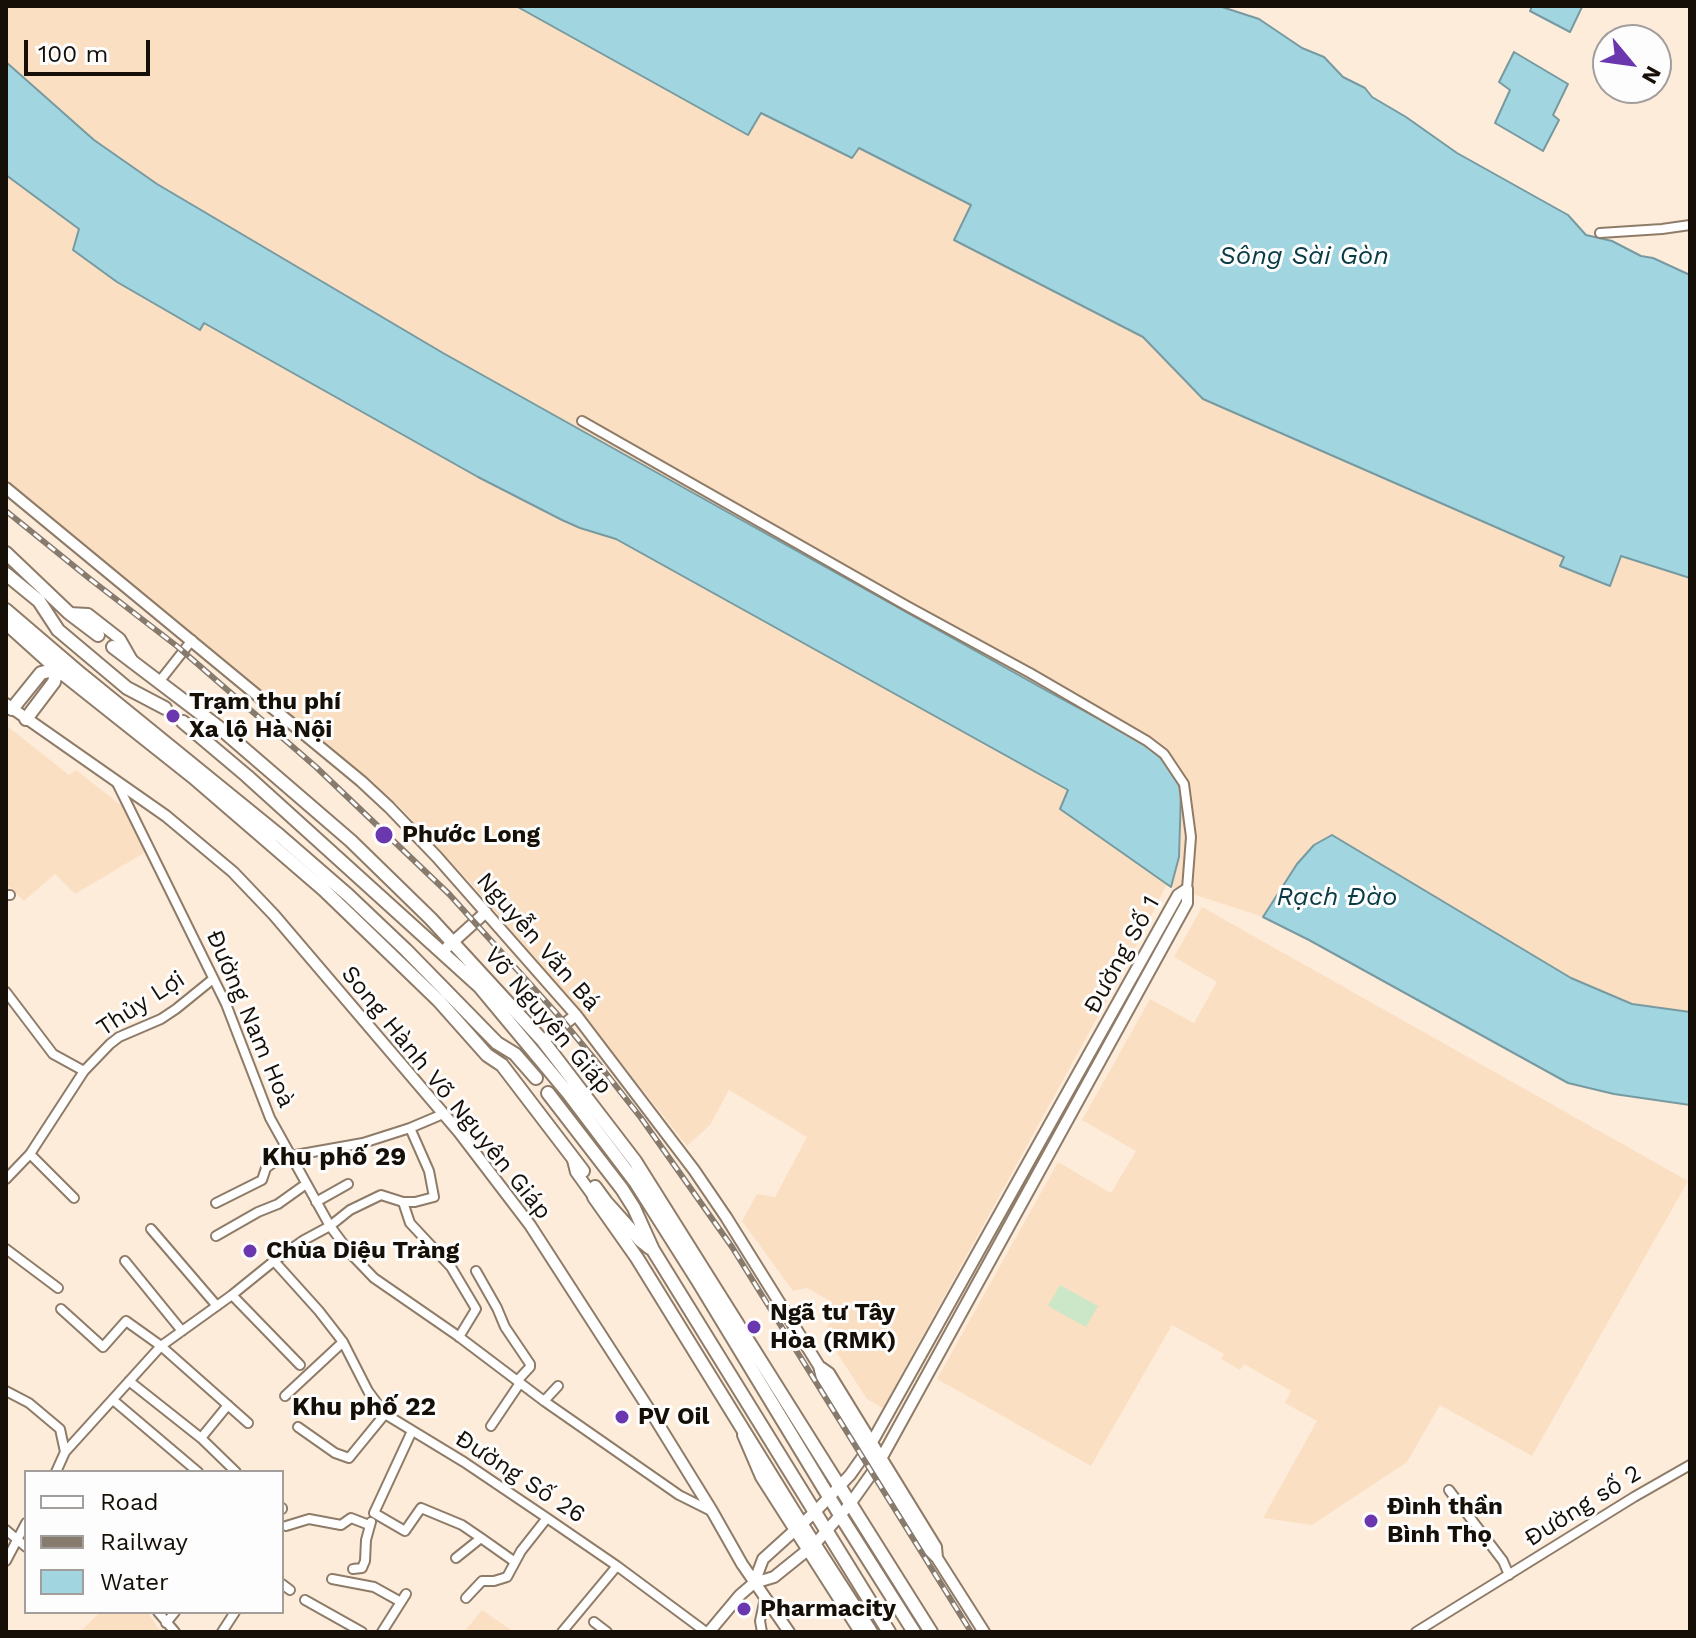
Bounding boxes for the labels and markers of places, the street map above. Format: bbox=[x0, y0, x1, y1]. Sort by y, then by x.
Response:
place label: Trạm thu phí Xa lộ Hà Nội bbox=[189, 688, 341, 744]
marker: Trạm thu phí Xa lộ Hà Nội bbox=[164, 707, 182, 725]
place label: Phước Long bbox=[402, 821, 540, 849]
marker: Phước Long bbox=[373, 824, 395, 846]
place label: Chùa Diệu Tràng bbox=[266, 1237, 459, 1265]
marker: Chùa Diệu Tràng bbox=[241, 1242, 259, 1260]
place label: Ngã tư Tây Hòa (RMK) bbox=[770, 1299, 896, 1355]
marker: Ngã tư Tây Hòa (RMK) bbox=[745, 1318, 763, 1336]
place label: PV Oil bbox=[638, 1403, 709, 1431]
marker: PV Oil bbox=[613, 1408, 631, 1426]
place label: Đình thần Bình Thọ bbox=[1387, 1493, 1503, 1549]
marker: Đình thần Bình Thọ bbox=[1362, 1512, 1380, 1530]
place label: Pharmacity bbox=[760, 1595, 896, 1623]
marker: Pharmacity bbox=[735, 1600, 753, 1618]

